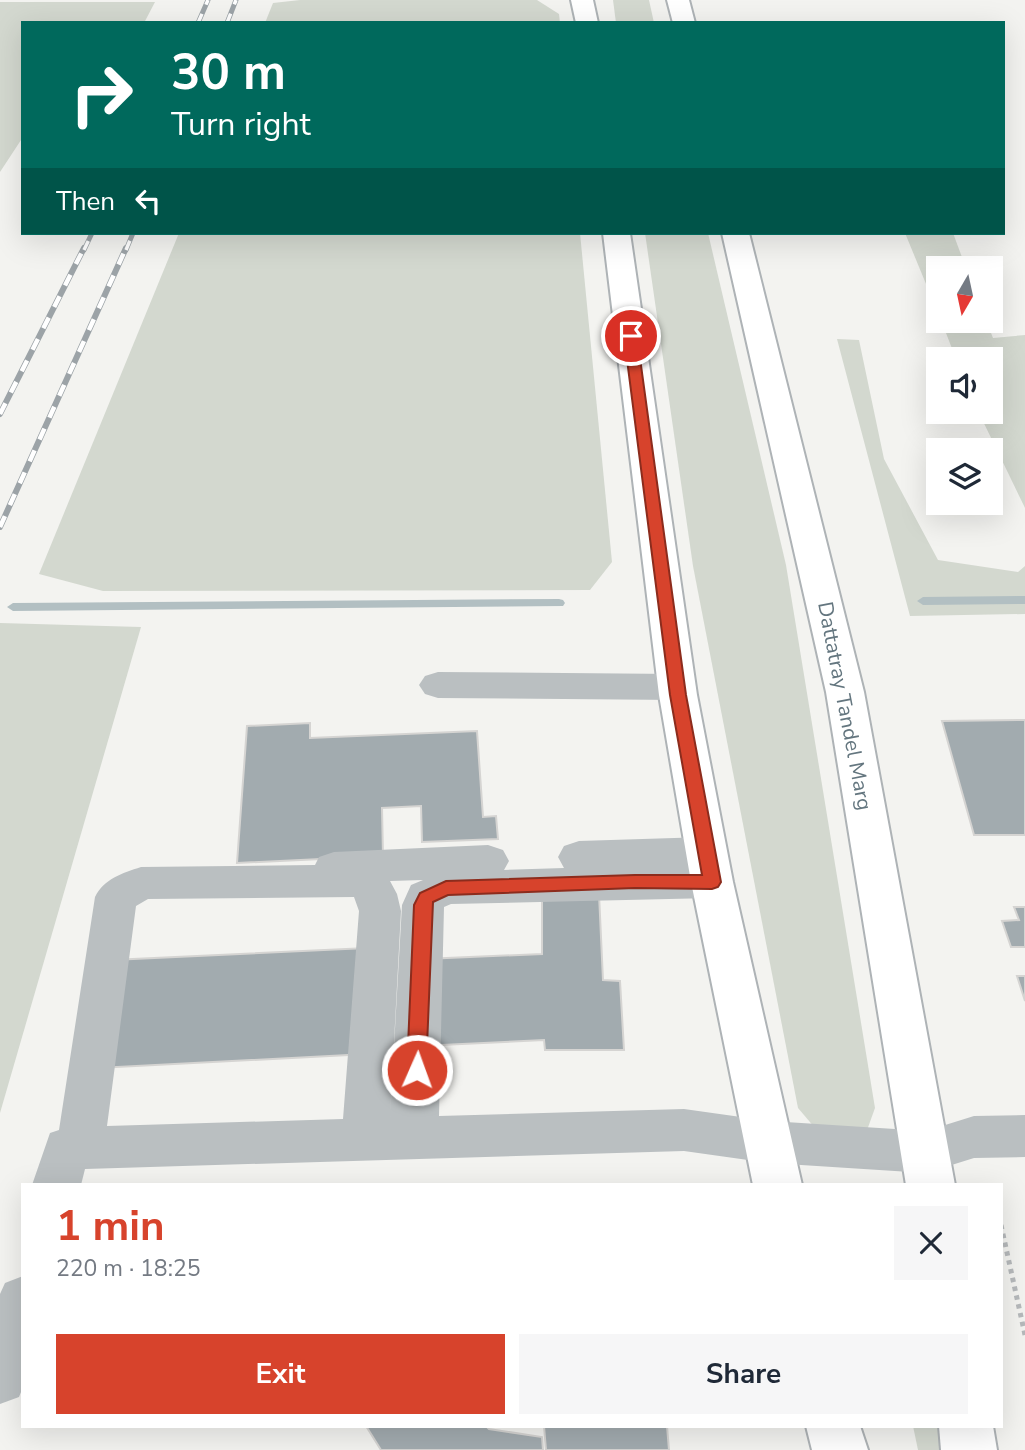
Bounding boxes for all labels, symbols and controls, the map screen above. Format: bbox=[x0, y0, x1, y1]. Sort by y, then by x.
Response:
text: 30 m bbox=[171, 39, 286, 106]
icon: right bbox=[56, 49, 147, 140]
text: Turn right bbox=[171, 103, 311, 146]
icon: left bbox=[129, 182, 167, 220]
text: Then bbox=[56, 184, 115, 219]
north arrow bbox=[926, 256, 1003, 332]
map controls bbox=[926, 256, 1003, 515]
pin bbox=[601, 306, 661, 366]
icon: arrive bbox=[612, 317, 650, 355]
button: sound bbox=[926, 347, 1003, 424]
button: layers bbox=[926, 438, 1003, 515]
street label: Dattatray Tandel Marg bbox=[811, 599, 879, 813]
position arrow bbox=[380, 1033, 454, 1107]
text: 1 min bbox=[56, 1198, 165, 1255]
button: close bbox=[894, 1206, 968, 1280]
text: 220 m · 18:25 bbox=[56, 1253, 201, 1284]
button: Exit bbox=[56, 1334, 505, 1414]
button: Share bbox=[519, 1334, 968, 1414]

